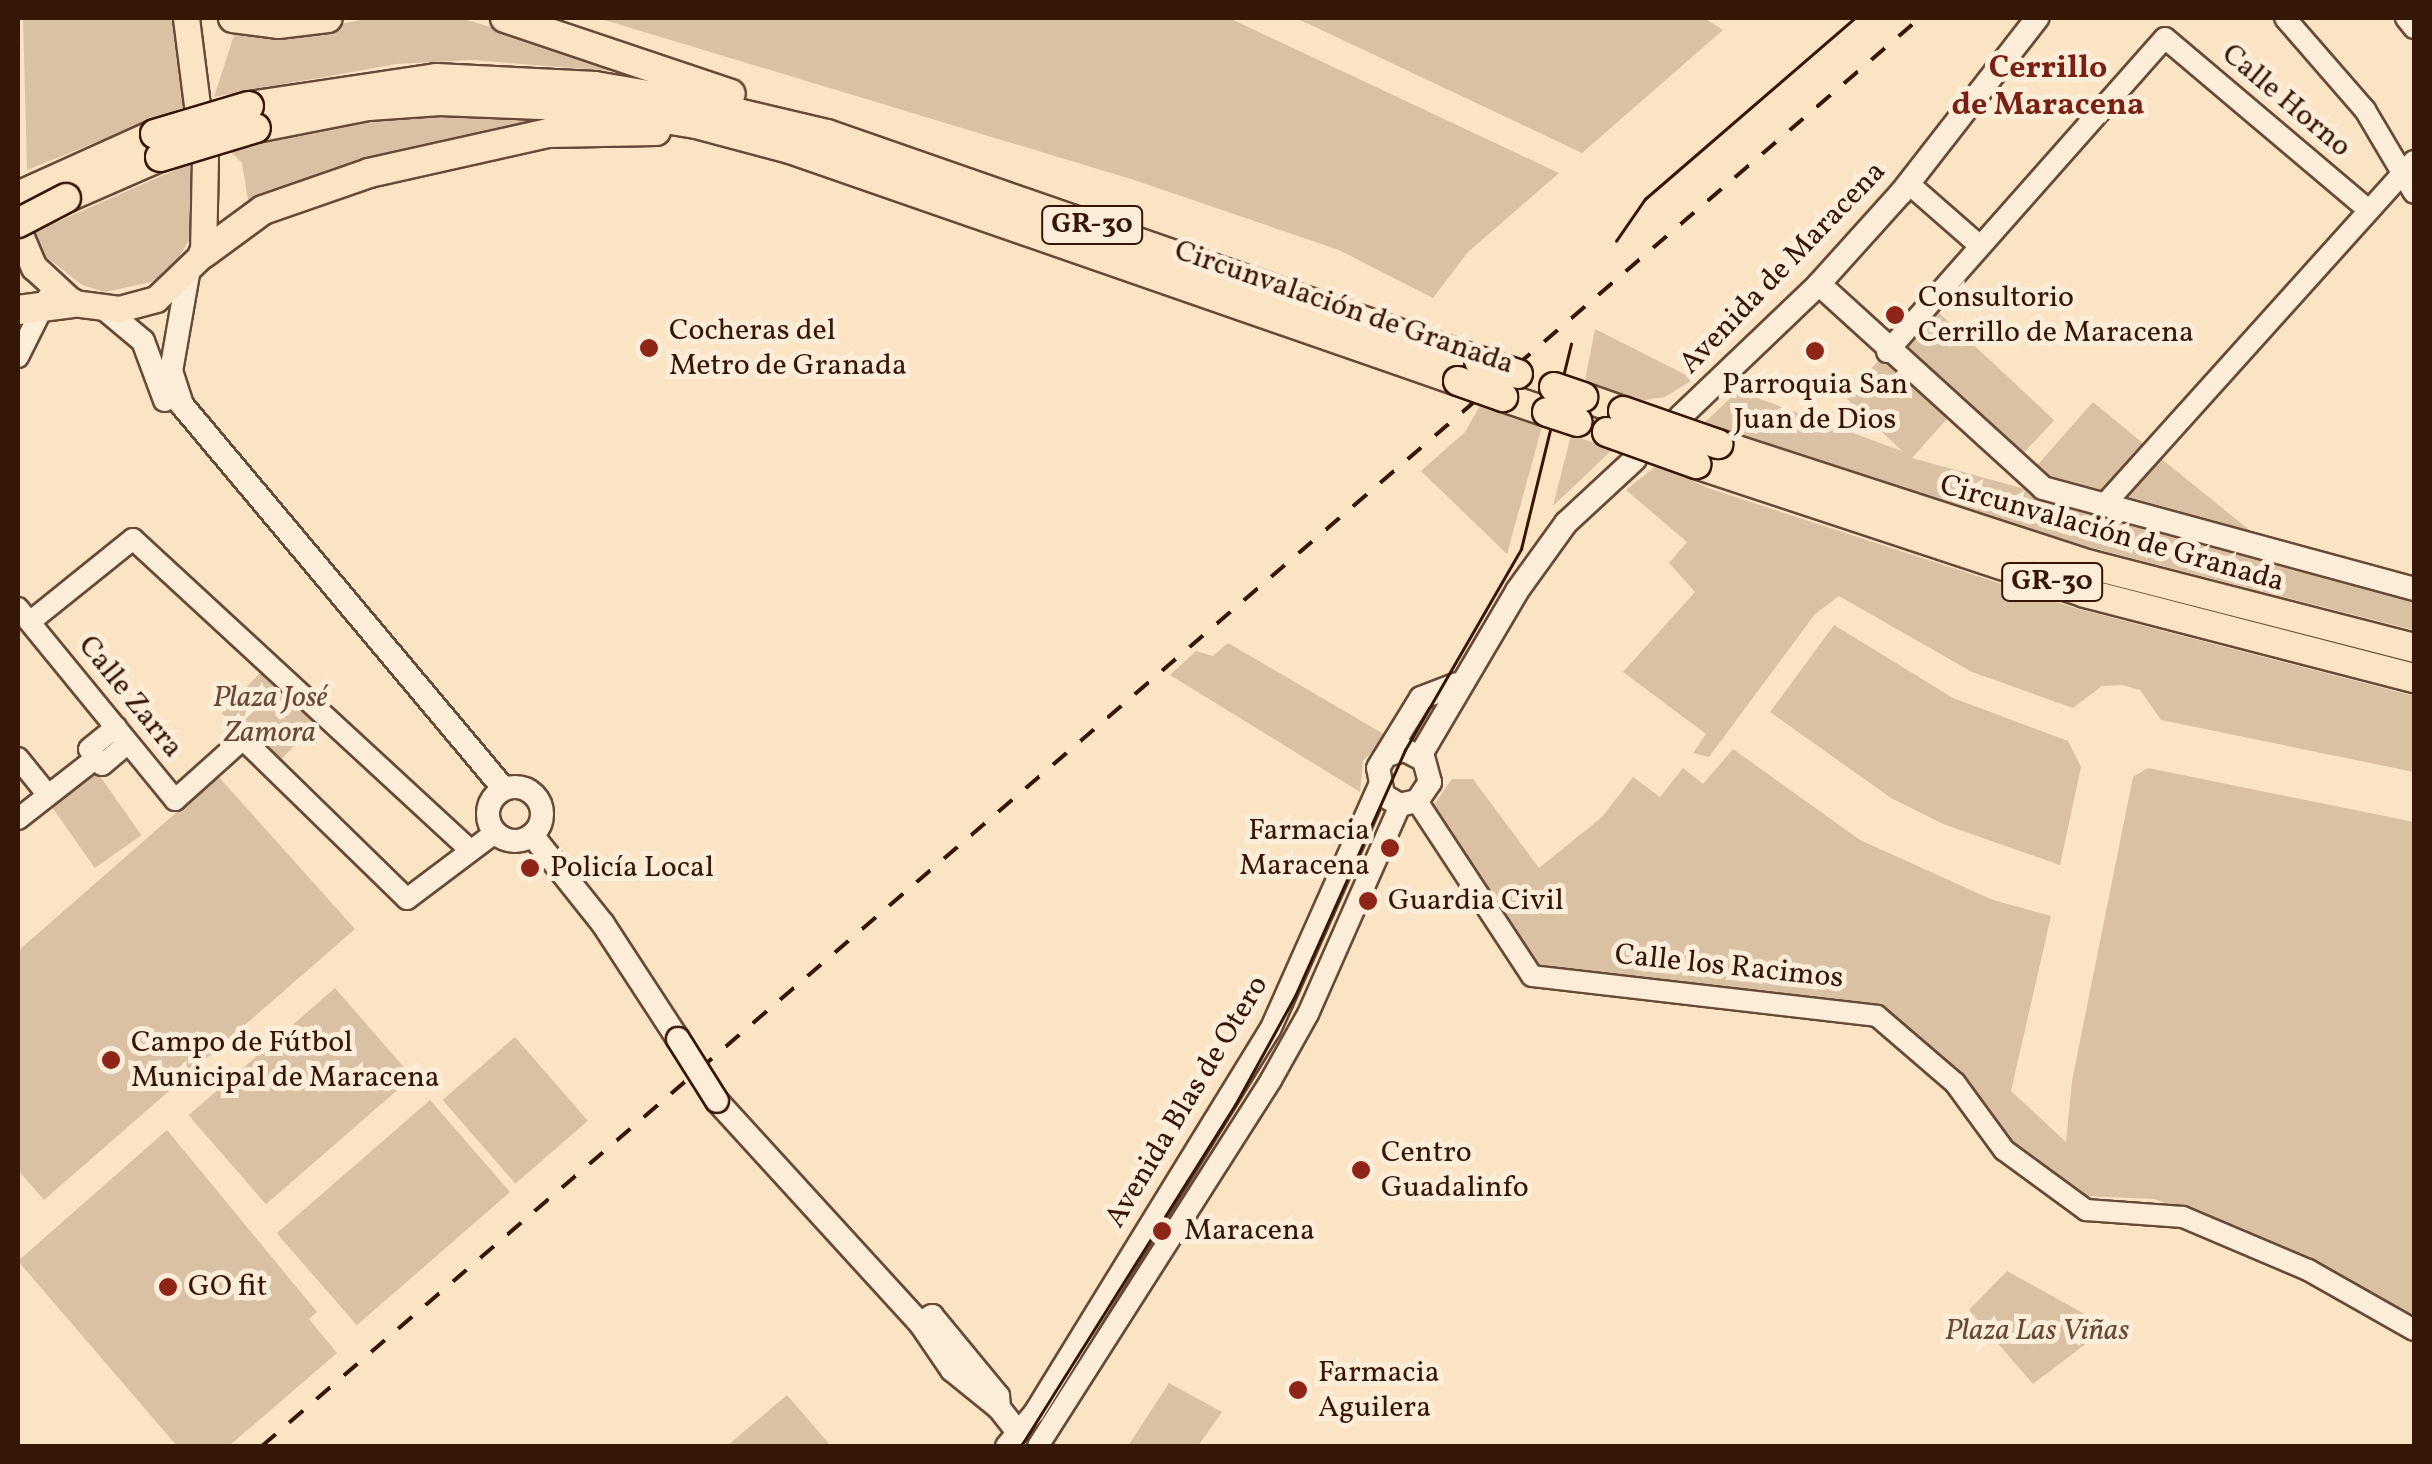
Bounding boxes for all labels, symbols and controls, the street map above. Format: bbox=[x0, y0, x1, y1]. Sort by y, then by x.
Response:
street label: Calle Horno bbox=[2214, 37, 2358, 165]
district label: Cerrillo de Maracena bbox=[1951, 51, 2145, 126]
street label: Avenida de Maracena bbox=[1672, 154, 1894, 382]
road number: GR-30 bbox=[1040, 202, 1144, 248]
street label: Circunvalación de Granada bbox=[1170, 233, 1518, 383]
place label: Consultorio Cerrillo de Maracena bbox=[1918, 280, 2194, 350]
marker: Consultorio Cerrillo de Maracena bbox=[1882, 302, 1908, 328]
place label: Cocheras del Metro de Granada bbox=[669, 313, 907, 384]
marker: Cocheras del Metro de Granada bbox=[638, 337, 660, 359]
marker: Parroquia San Juan de Dios bbox=[1804, 340, 1826, 362]
place label: Parroquia San Juan de Dios bbox=[1722, 367, 1908, 438]
street label: Circunvalación de Granada bbox=[1936, 468, 2288, 600]
road number: GR-30 bbox=[2000, 559, 2104, 605]
street label: Calle Zarra bbox=[70, 629, 190, 765]
park label: Plaza José Zamora bbox=[213, 680, 327, 750]
place label: Farmacia Maracena bbox=[1239, 813, 1370, 884]
marker: Farmacia Maracena bbox=[1379, 837, 1401, 859]
place label: Policía Local bbox=[550, 850, 714, 886]
marker: Policía Local bbox=[519, 857, 541, 879]
place label: Guardia Civil bbox=[1388, 883, 1564, 919]
marker: Guardia Civil bbox=[1357, 890, 1379, 912]
street label: Calle los Racimos bbox=[1613, 937, 1845, 997]
street label: Avenida Blas de Otero bbox=[1098, 970, 1276, 1234]
place label: Campo de Fútbol Municipal de Maracena bbox=[131, 1025, 440, 1096]
marker: Campo de Fútbol Municipal de Maracena bbox=[100, 1049, 122, 1071]
place label: Centro Guadalinfo bbox=[1381, 1135, 1529, 1206]
marker: Centro Guadalinfo bbox=[1350, 1159, 1372, 1181]
place label: Maracena bbox=[1184, 1213, 1315, 1249]
marker: Maracena bbox=[1149, 1218, 1175, 1244]
place label: GO fit bbox=[188, 1269, 267, 1305]
marker: GO fit bbox=[157, 1276, 179, 1298]
park label: Plaza Las Viñas bbox=[1945, 1313, 2129, 1349]
place label: Farmacia Aguilera bbox=[1318, 1355, 1440, 1426]
marker: Farmacia Aguilera bbox=[1287, 1379, 1309, 1401]

